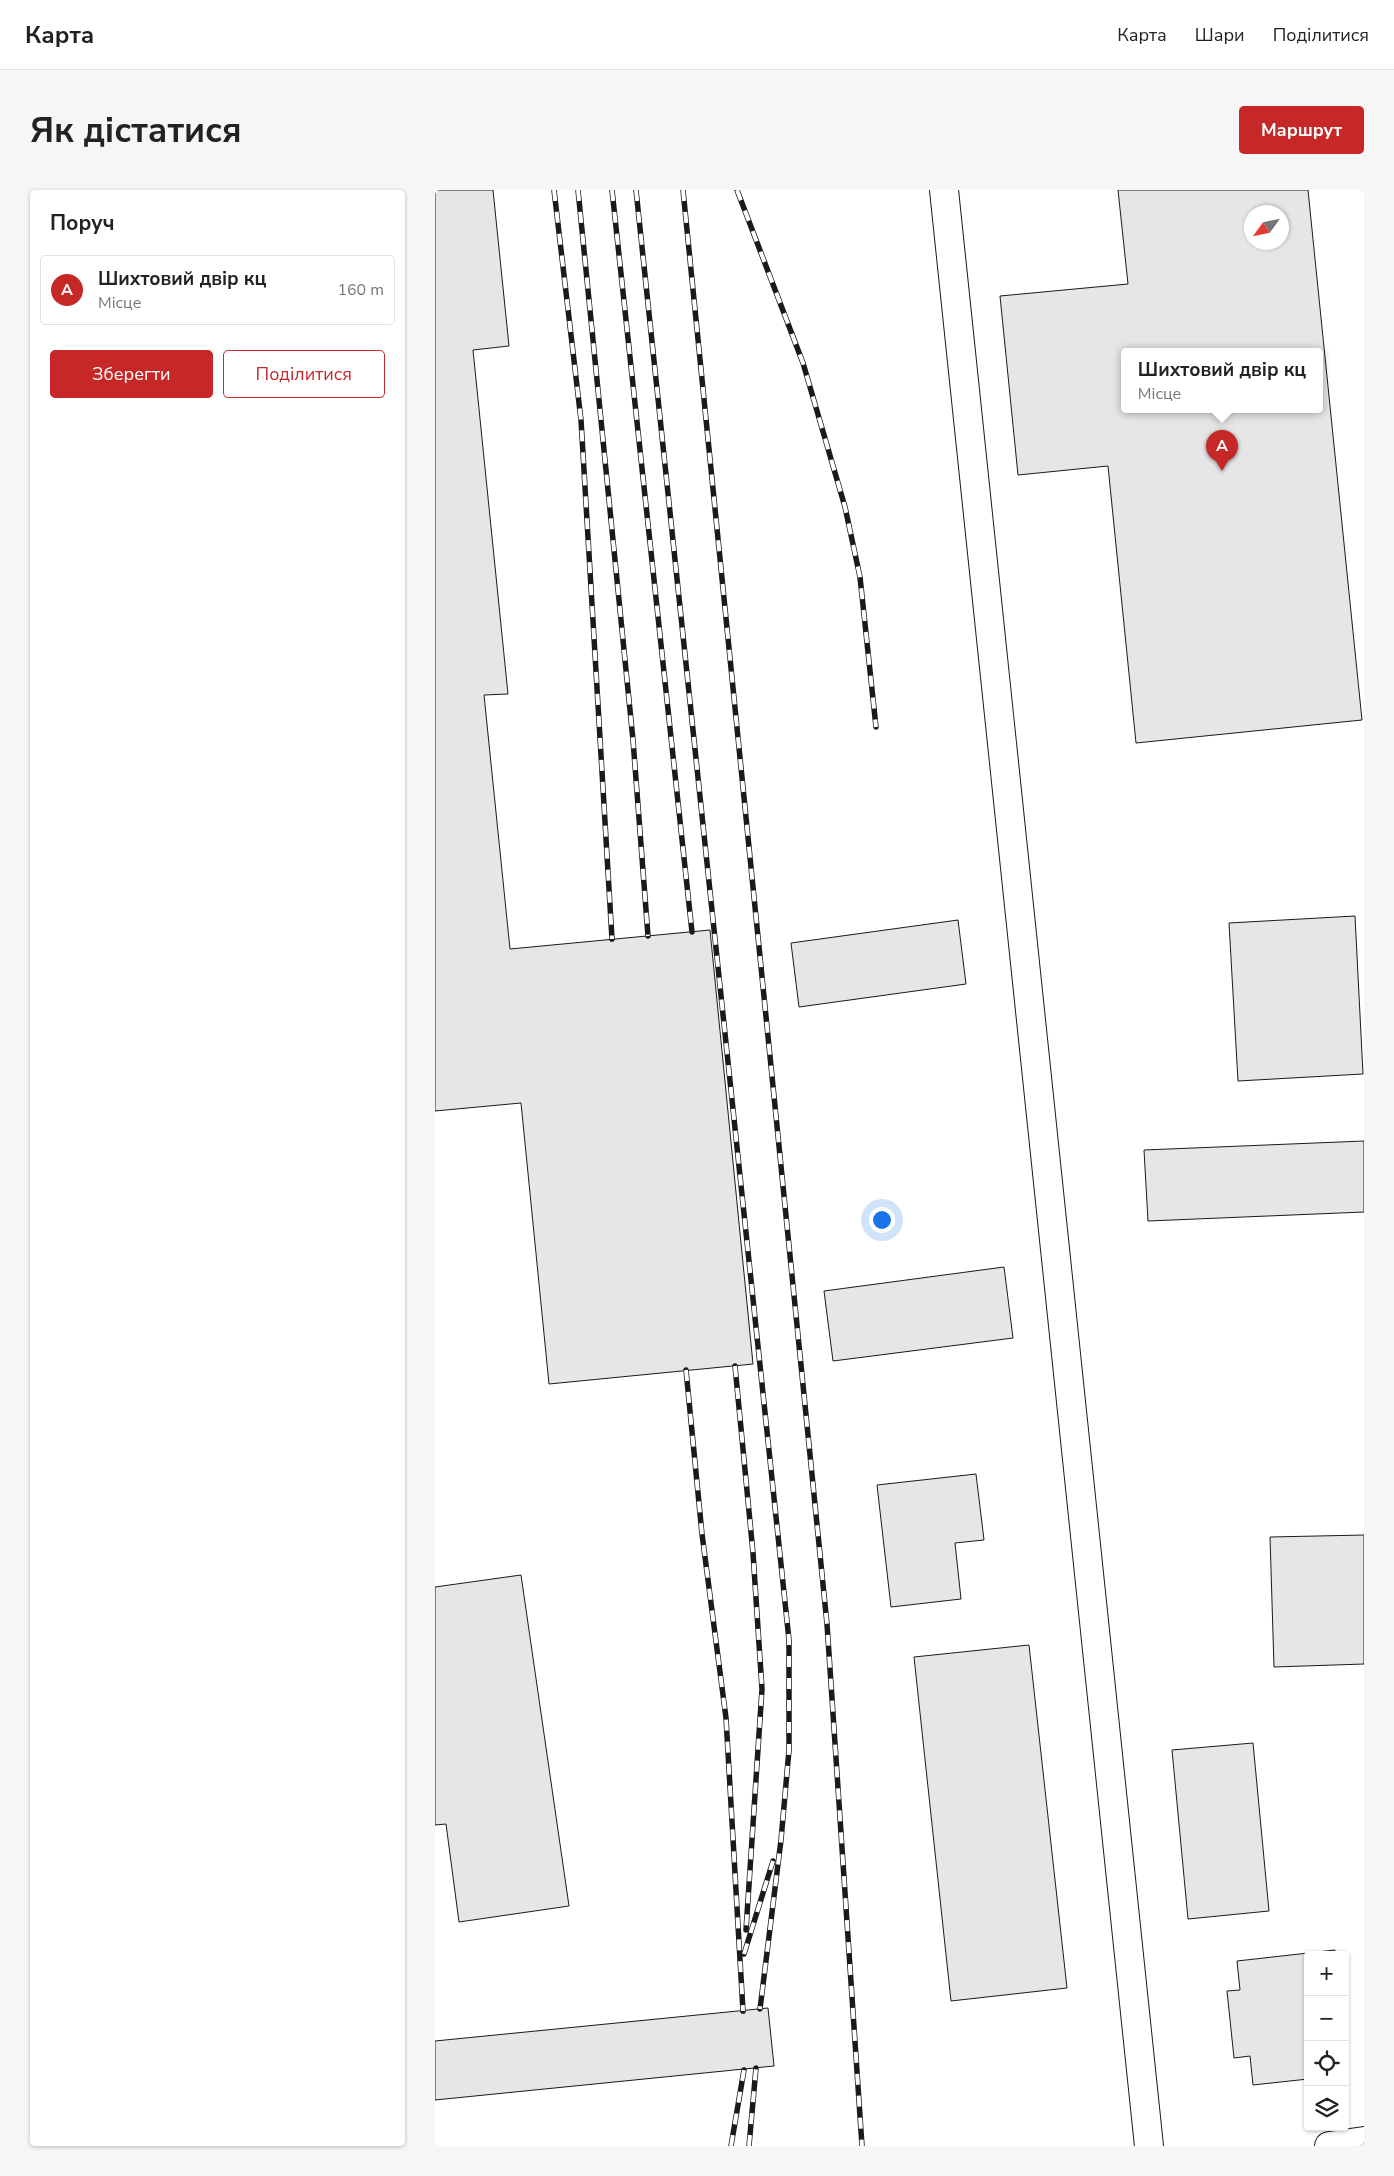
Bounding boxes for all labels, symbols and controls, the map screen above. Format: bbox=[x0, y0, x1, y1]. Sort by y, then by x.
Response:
text: Карта bbox=[25, 19, 94, 51]
text: Карта bbox=[1117, 23, 1167, 47]
text: Шари bbox=[1195, 23, 1245, 47]
text: Поділитися bbox=[1273, 23, 1369, 47]
button: Маршрут bbox=[1239, 106, 1364, 154]
text: Як дістатися bbox=[30, 107, 242, 154]
north arrow bbox=[1244, 205, 1289, 250]
text: Поруч bbox=[50, 209, 115, 237]
text: Шихтовий двір кц bbox=[98, 266, 266, 292]
text: A bbox=[61, 279, 73, 301]
text: 160 m bbox=[337, 279, 384, 301]
text: Місце bbox=[98, 292, 141, 314]
popup bbox=[1121, 348, 1323, 413]
button: Зберегти bbox=[50, 350, 213, 398]
button: Поділитися bbox=[223, 350, 385, 398]
text: Шихтовий двір кц bbox=[1138, 357, 1306, 383]
text: Місце bbox=[1138, 383, 1181, 405]
pin: A bbox=[1206, 430, 1238, 471]
your location bbox=[869, 1207, 895, 1233]
map controls bbox=[1304, 1951, 1349, 2131]
button: + bbox=[1304, 1951, 1349, 1996]
button: − bbox=[1304, 1996, 1349, 2041]
button: locate bbox=[1304, 2041, 1349, 2086]
button: layers bbox=[1304, 2086, 1349, 2131]

